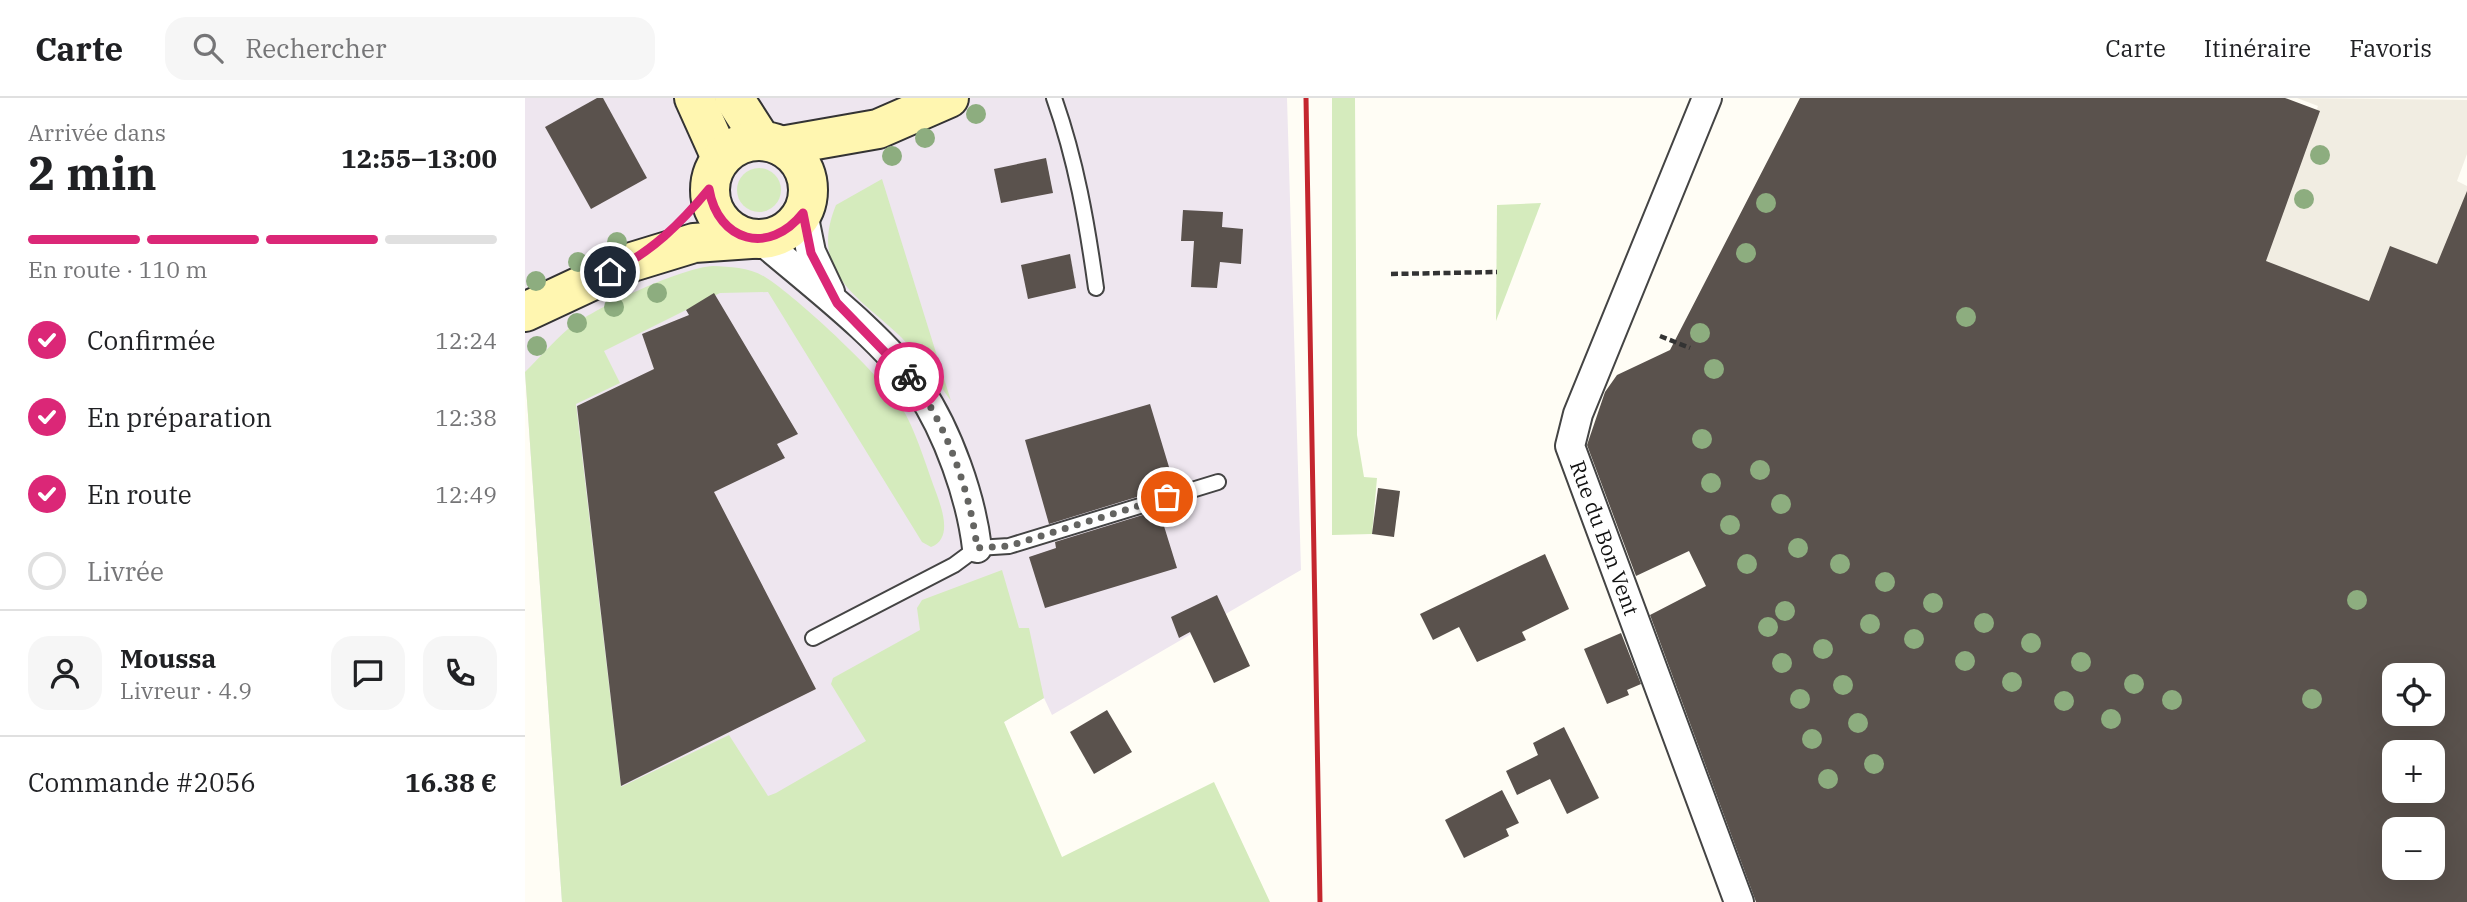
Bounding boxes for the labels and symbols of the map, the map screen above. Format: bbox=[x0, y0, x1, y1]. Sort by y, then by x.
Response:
pin bbox=[580, 242, 640, 302]
courier bbox=[874, 342, 944, 412]
street label: Rue du Bon Vent bbox=[1564, 456, 1646, 619]
pin bbox=[1137, 467, 1197, 527]

